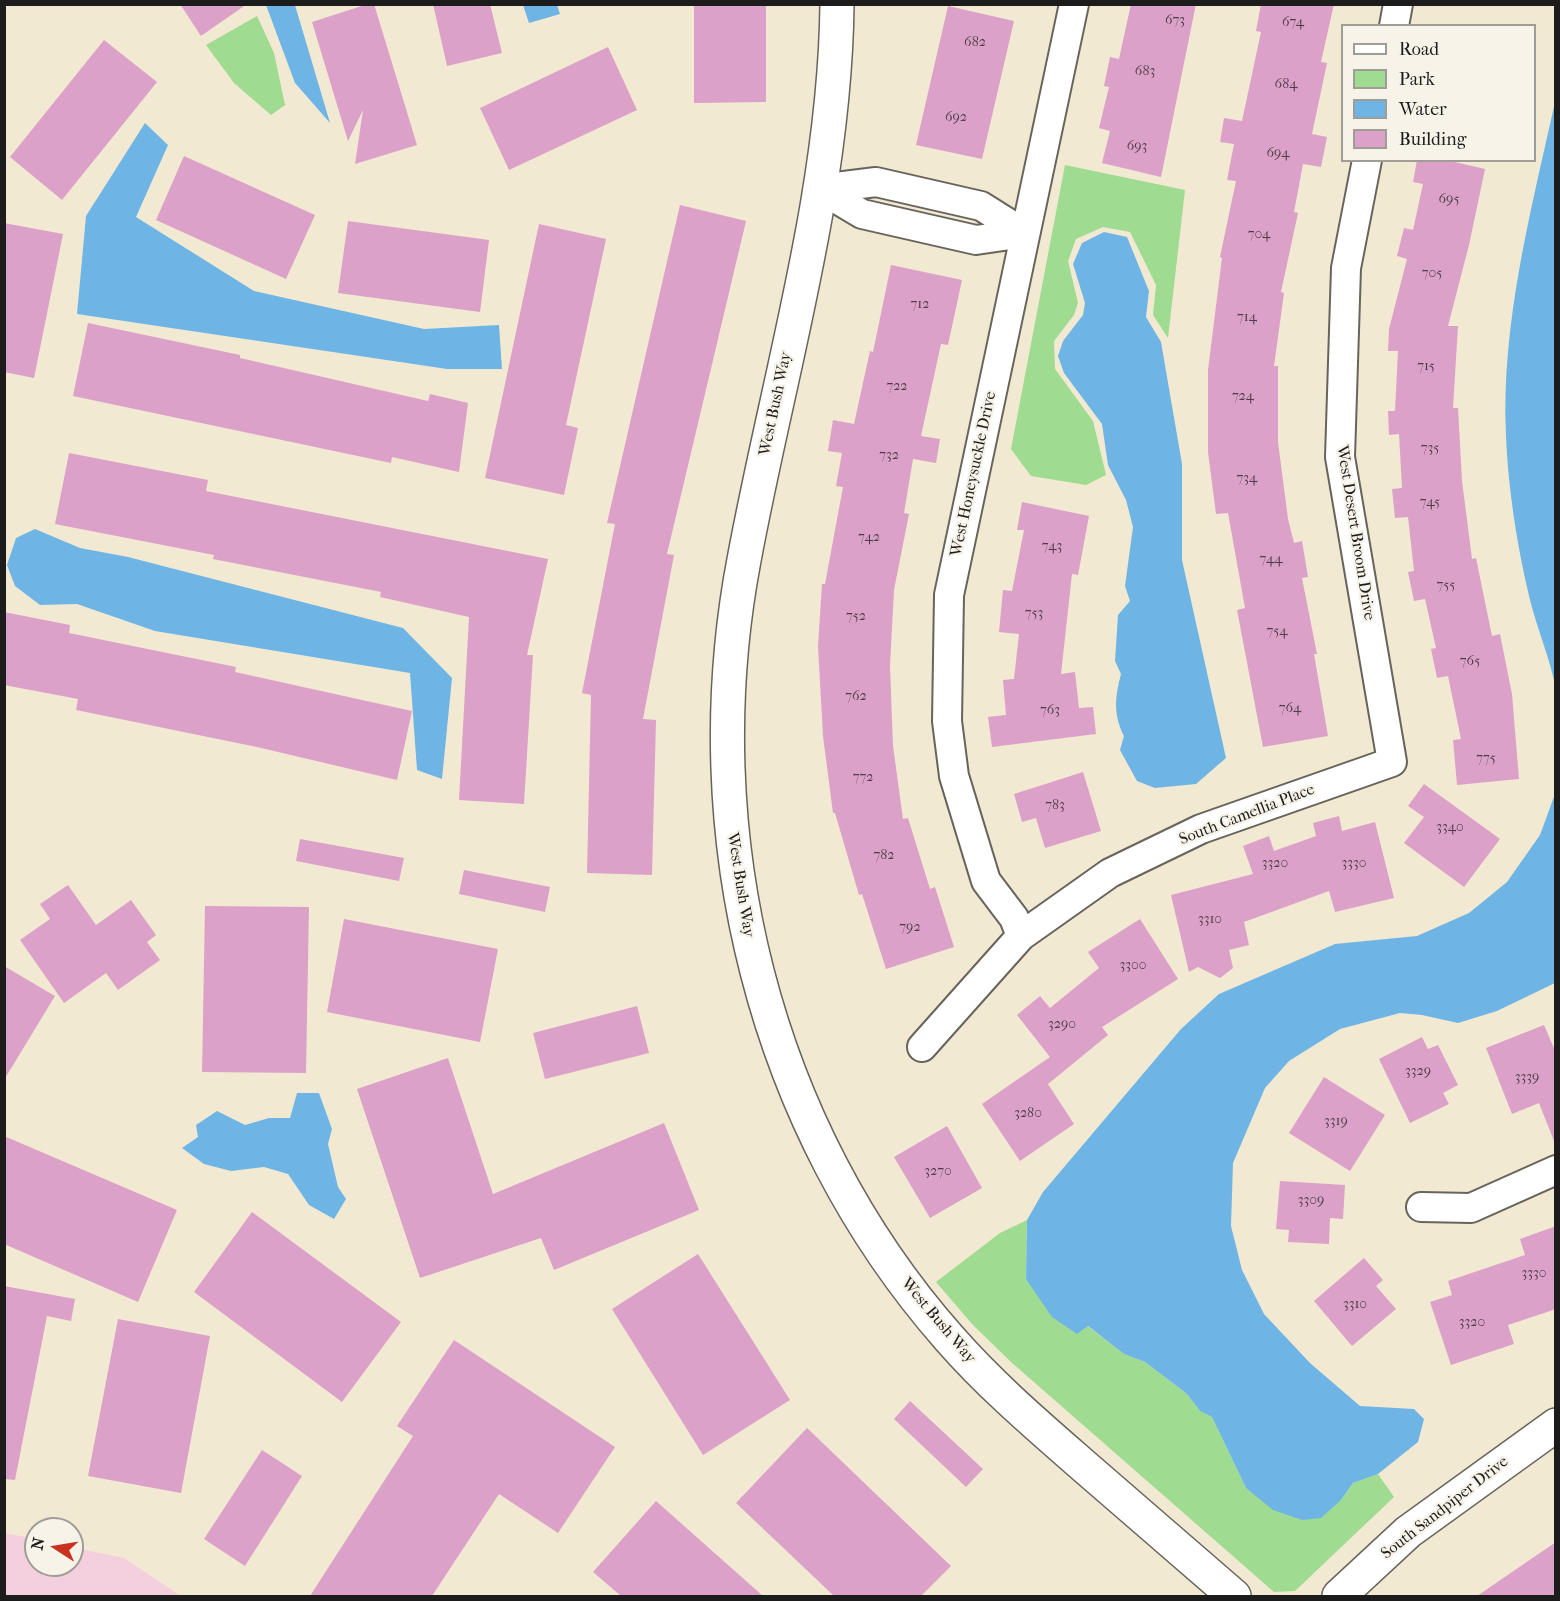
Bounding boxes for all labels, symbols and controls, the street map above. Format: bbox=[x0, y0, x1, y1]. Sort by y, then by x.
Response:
house number: 673 bbox=[1165, 13, 1185, 29]
house number: 674 bbox=[1282, 15, 1304, 31]
legend bbox=[1341, 24, 1536, 162]
house number: 682 bbox=[964, 35, 986, 51]
text: Road bbox=[1399, 39, 1439, 60]
house number: 683 bbox=[1135, 64, 1155, 80]
text: Park bbox=[1399, 69, 1435, 90]
house number: 684 bbox=[1275, 77, 1297, 93]
text: Water bbox=[1399, 99, 1447, 120]
house number: 692 bbox=[945, 110, 967, 126]
text: Building bbox=[1399, 129, 1466, 150]
house number: 693 bbox=[1127, 139, 1147, 155]
house number: 694 bbox=[1266, 146, 1290, 162]
house number: 695 bbox=[1439, 192, 1459, 208]
house number: 704 bbox=[1248, 227, 1270, 243]
house number: 705 bbox=[1422, 266, 1442, 282]
house number: 712 bbox=[911, 297, 929, 313]
house number: 714 bbox=[1237, 310, 1257, 326]
street label: West Bush Way bbox=[756, 350, 796, 458]
house number: 715 bbox=[1417, 359, 1435, 375]
house number: 722 bbox=[886, 379, 908, 395]
house number: 724 bbox=[1232, 389, 1254, 405]
street label: West Honeysuckle Drive bbox=[947, 390, 1001, 558]
house number: 735 bbox=[1421, 441, 1439, 457]
street label: West Desert Broom Drive bbox=[1332, 444, 1378, 622]
house number: 732 bbox=[879, 448, 899, 464]
house number: 734 bbox=[1237, 471, 1257, 487]
house number: 745 bbox=[1420, 495, 1440, 511]
house number: 742 bbox=[858, 530, 880, 546]
house number: 743 bbox=[1042, 539, 1062, 555]
house number: 744 bbox=[1260, 552, 1282, 568]
house number: 755 bbox=[1437, 578, 1455, 594]
house number: 753 bbox=[1025, 606, 1043, 622]
house number: 752 bbox=[846, 609, 866, 625]
house number: 754 bbox=[1266, 624, 1288, 640]
house number: 765 bbox=[1460, 654, 1480, 670]
house number: 762 bbox=[845, 689, 867, 705]
house number: 764 bbox=[1279, 701, 1301, 717]
house number: 763 bbox=[1040, 703, 1060, 719]
house number: 775 bbox=[1476, 751, 1496, 767]
house number: 772 bbox=[853, 770, 873, 786]
street label: South Camellia Place bbox=[1177, 780, 1317, 850]
house number: 783 bbox=[1045, 798, 1065, 814]
house number: 3340 bbox=[1436, 820, 1464, 836]
street label: West Bush Way bbox=[722, 831, 758, 939]
house number: 782 bbox=[874, 848, 894, 864]
house number: 3320 bbox=[1262, 856, 1288, 872]
house number: 3330 bbox=[1342, 856, 1366, 872]
house number: 3310 bbox=[1198, 912, 1222, 928]
house number: 792 bbox=[899, 920, 921, 936]
house number: 3300 bbox=[1120, 958, 1146, 974]
house number: 3290 bbox=[1048, 1017, 1076, 1033]
house number: 3329 bbox=[1405, 1064, 1431, 1080]
house number: 3339 bbox=[1515, 1070, 1539, 1086]
house number: 3280 bbox=[1014, 1106, 1042, 1122]
house number: 3319 bbox=[1324, 1114, 1348, 1130]
house number: 3270 bbox=[924, 1164, 952, 1180]
house number: 3309 bbox=[1298, 1193, 1324, 1209]
house number: 3330 bbox=[1522, 1266, 1546, 1282]
street label: West Bush Way bbox=[897, 1274, 979, 1368]
house number: 3310 bbox=[1343, 1297, 1367, 1313]
house number: 3320 bbox=[1459, 1315, 1485, 1331]
street label: South Sandpiper Drive bbox=[1378, 1452, 1512, 1564]
north arrow bbox=[24, 1517, 84, 1577]
text: N bbox=[27, 1536, 48, 1551]

